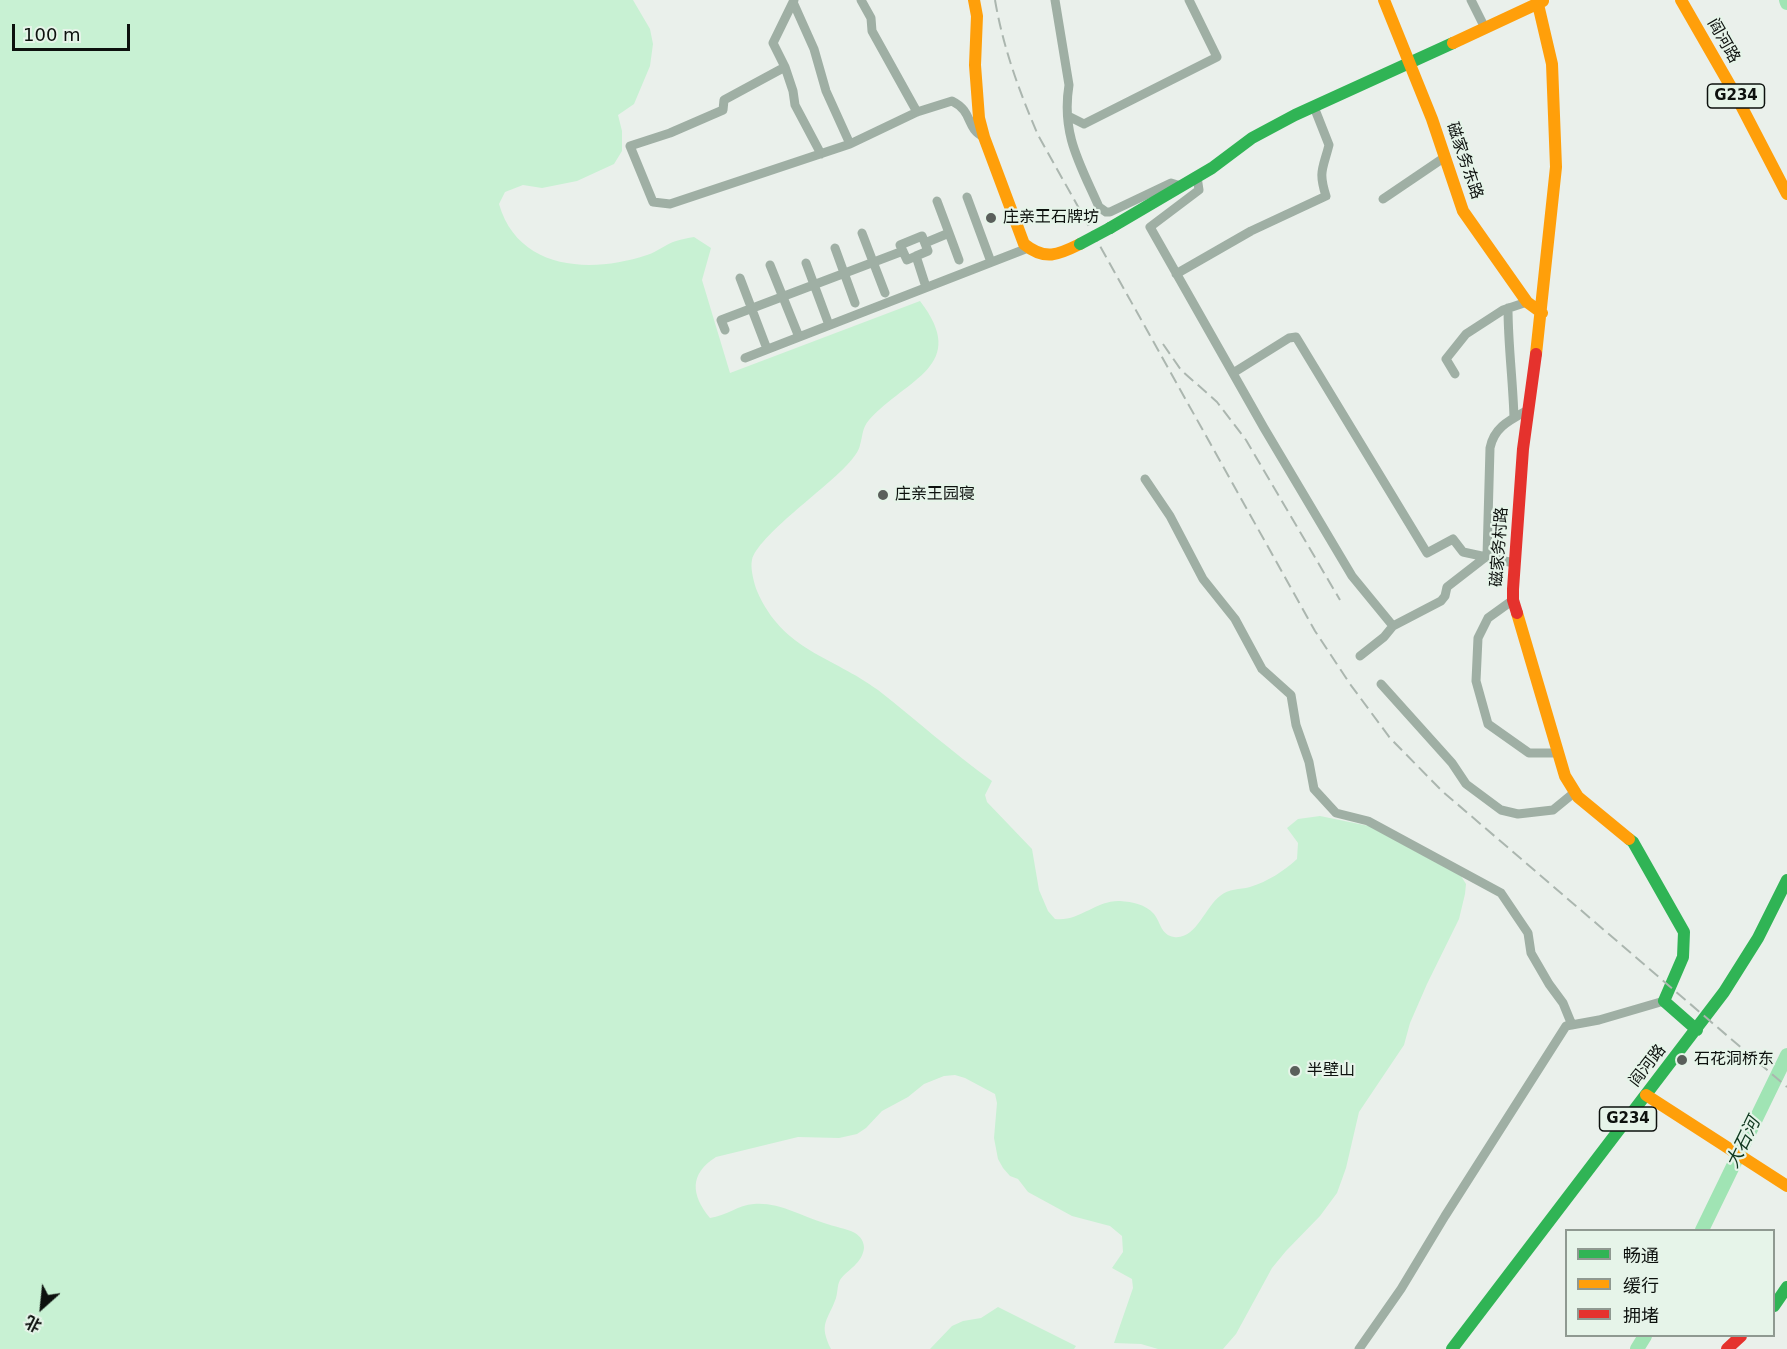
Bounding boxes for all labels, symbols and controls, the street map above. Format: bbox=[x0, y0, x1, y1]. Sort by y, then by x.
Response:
scale bar bbox=[15, 12, 134, 50]
street label: 阎河路 bbox=[1703, 15, 1743, 67]
text: 100 m bbox=[23, 24, 81, 45]
road number: G234 bbox=[1708, 84, 1764, 108]
street label: 磁家务东路 bbox=[1442, 120, 1486, 202]
place label: 庄亲王石牌坊 bbox=[1003, 208, 1099, 228]
marker: 庄亲王石牌坊 bbox=[984, 211, 998, 225]
place label: 庄亲王园寝 bbox=[895, 485, 975, 505]
marker: 庄亲王园寝 bbox=[876, 488, 890, 502]
street label: 磁家务村路 bbox=[1488, 506, 1512, 588]
street label: 阎河路 bbox=[1626, 1041, 1670, 1091]
place label: 石花洞桥东 bbox=[1694, 1050, 1774, 1070]
marker: 石花洞桥东 bbox=[1675, 1053, 1689, 1067]
place label: 半壁山 bbox=[1307, 1061, 1355, 1081]
marker: 半壁山 bbox=[1288, 1064, 1302, 1078]
road number: G234 bbox=[1600, 1107, 1656, 1131]
water label: 大石河 bbox=[1722, 1114, 1766, 1172]
legend bbox=[1565, 1229, 1775, 1337]
text: 畅通 bbox=[1623, 1245, 1659, 1266]
text: 缓行 bbox=[1623, 1275, 1659, 1296]
north arrow bbox=[12, 1277, 72, 1337]
text: 拥堵 bbox=[1623, 1305, 1659, 1326]
text: 北 bbox=[22, 1311, 45, 1336]

